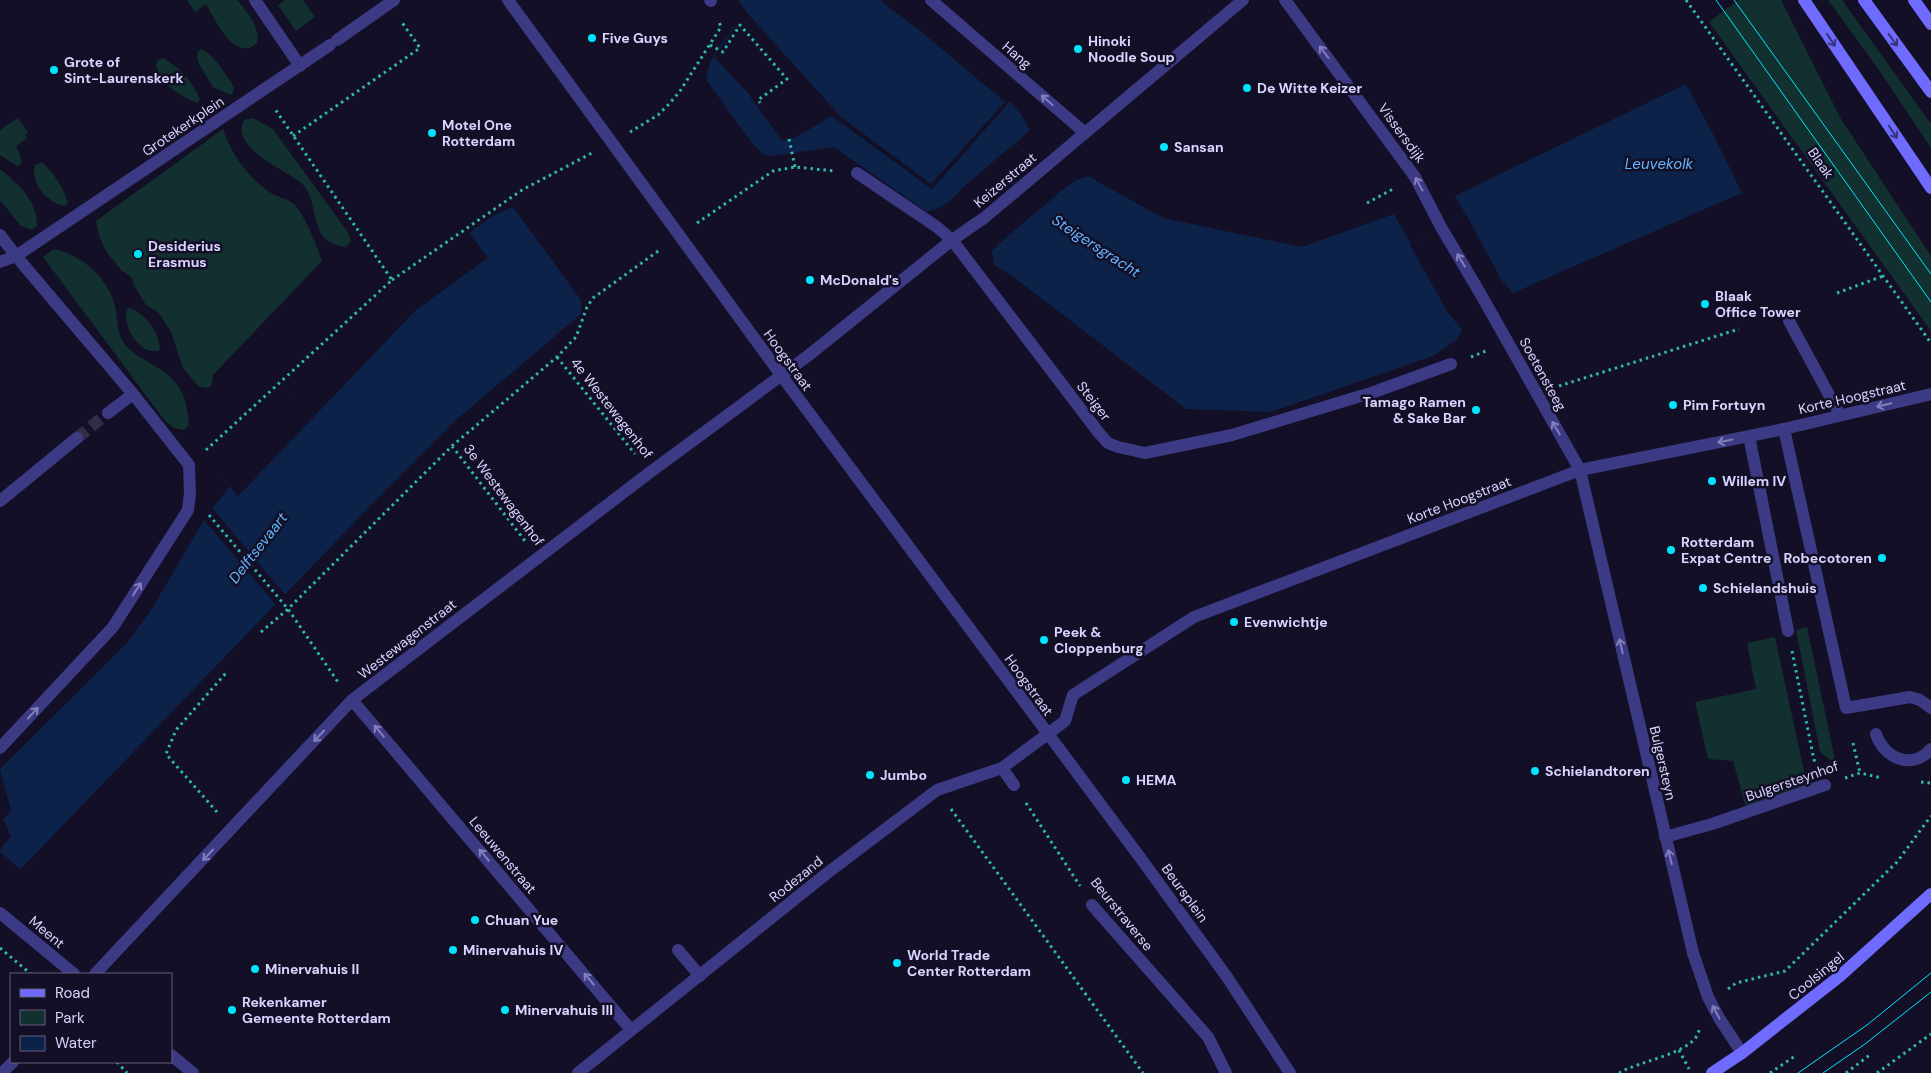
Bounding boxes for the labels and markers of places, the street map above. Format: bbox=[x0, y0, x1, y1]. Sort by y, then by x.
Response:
place label: Five Guys bbox=[602, 29, 668, 47]
marker: Five Guys bbox=[586, 32, 598, 44]
place label: Hinoki Noodle Soup bbox=[1088, 32, 1175, 66]
marker: Hinoki Noodle Soup bbox=[1072, 43, 1084, 55]
place label: Grote of Sint-Laurenskerk bbox=[64, 53, 184, 87]
marker: Grote of Sint-Laurenskerk bbox=[48, 64, 60, 76]
place label: De Witte Keizer bbox=[1257, 79, 1362, 97]
marker: De Witte Keizer bbox=[1241, 82, 1253, 94]
place label: Motel One Rotterdam bbox=[442, 116, 515, 150]
marker: Motel One Rotterdam bbox=[426, 127, 438, 139]
place label: Sansan bbox=[1174, 138, 1224, 156]
marker: Sansan bbox=[1158, 141, 1170, 153]
place label: Desiderius Erasmus bbox=[148, 237, 221, 271]
marker: Desiderius Erasmus bbox=[132, 248, 144, 260]
place label: McDonald's bbox=[820, 271, 899, 289]
marker: McDonald's bbox=[804, 274, 816, 286]
place label: Blaak Office Tower bbox=[1715, 287, 1801, 321]
marker: Blaak Office Tower bbox=[1699, 298, 1711, 310]
place label: Tamago Ramen & Sake Bar bbox=[1362, 393, 1466, 427]
place label: Pim Fortuyn bbox=[1683, 396, 1765, 414]
marker: Pim Fortuyn bbox=[1667, 399, 1679, 411]
marker: Tamago Ramen & Sake Bar bbox=[1470, 404, 1482, 416]
place label: Willem IV bbox=[1722, 472, 1786, 490]
marker: Willem IV bbox=[1706, 475, 1718, 487]
place label: Rotterdam Expat Centre bbox=[1681, 533, 1771, 567]
marker: Rotterdam Expat Centre bbox=[1665, 544, 1677, 556]
place label: Robecotoren bbox=[1784, 549, 1872, 567]
marker: Robecotoren bbox=[1876, 552, 1888, 564]
place label: Schielandshuis bbox=[1713, 579, 1817, 597]
marker: Schielandshuis bbox=[1697, 582, 1709, 594]
place label: Evenwichtje bbox=[1244, 613, 1328, 631]
marker: Evenwichtje bbox=[1228, 616, 1240, 628]
place label: Peek & Cloppenburg bbox=[1054, 623, 1144, 657]
marker: Peek & Cloppenburg bbox=[1038, 634, 1050, 646]
place label: Schielandtoren bbox=[1545, 762, 1650, 780]
marker: Schielandtoren bbox=[1529, 765, 1541, 777]
place label: Jumbo bbox=[880, 766, 927, 784]
marker: Jumbo bbox=[864, 769, 876, 781]
place label: HEMA bbox=[1136, 771, 1177, 789]
marker: HEMA bbox=[1120, 774, 1132, 786]
place label: Chuan Yue bbox=[485, 911, 558, 929]
marker: Chuan Yue bbox=[469, 914, 481, 926]
place label: Minervahuis IV bbox=[463, 941, 563, 959]
marker: Minervahuis IV bbox=[447, 944, 459, 956]
place label: World Trade Center Rotterdam bbox=[907, 946, 1031, 980]
marker: World Trade Center Rotterdam bbox=[891, 957, 903, 969]
place label: Minervahuis II bbox=[265, 960, 359, 978]
marker: Minervahuis II bbox=[249, 963, 261, 975]
place label: Rekenkamer Gemeente Rotterdam bbox=[242, 993, 391, 1027]
place label: Minervahuis III bbox=[515, 1001, 613, 1019]
marker: Rekenkamer Gemeente Rotterdam bbox=[226, 1004, 238, 1016]
marker: Minervahuis III bbox=[499, 1004, 511, 1016]

